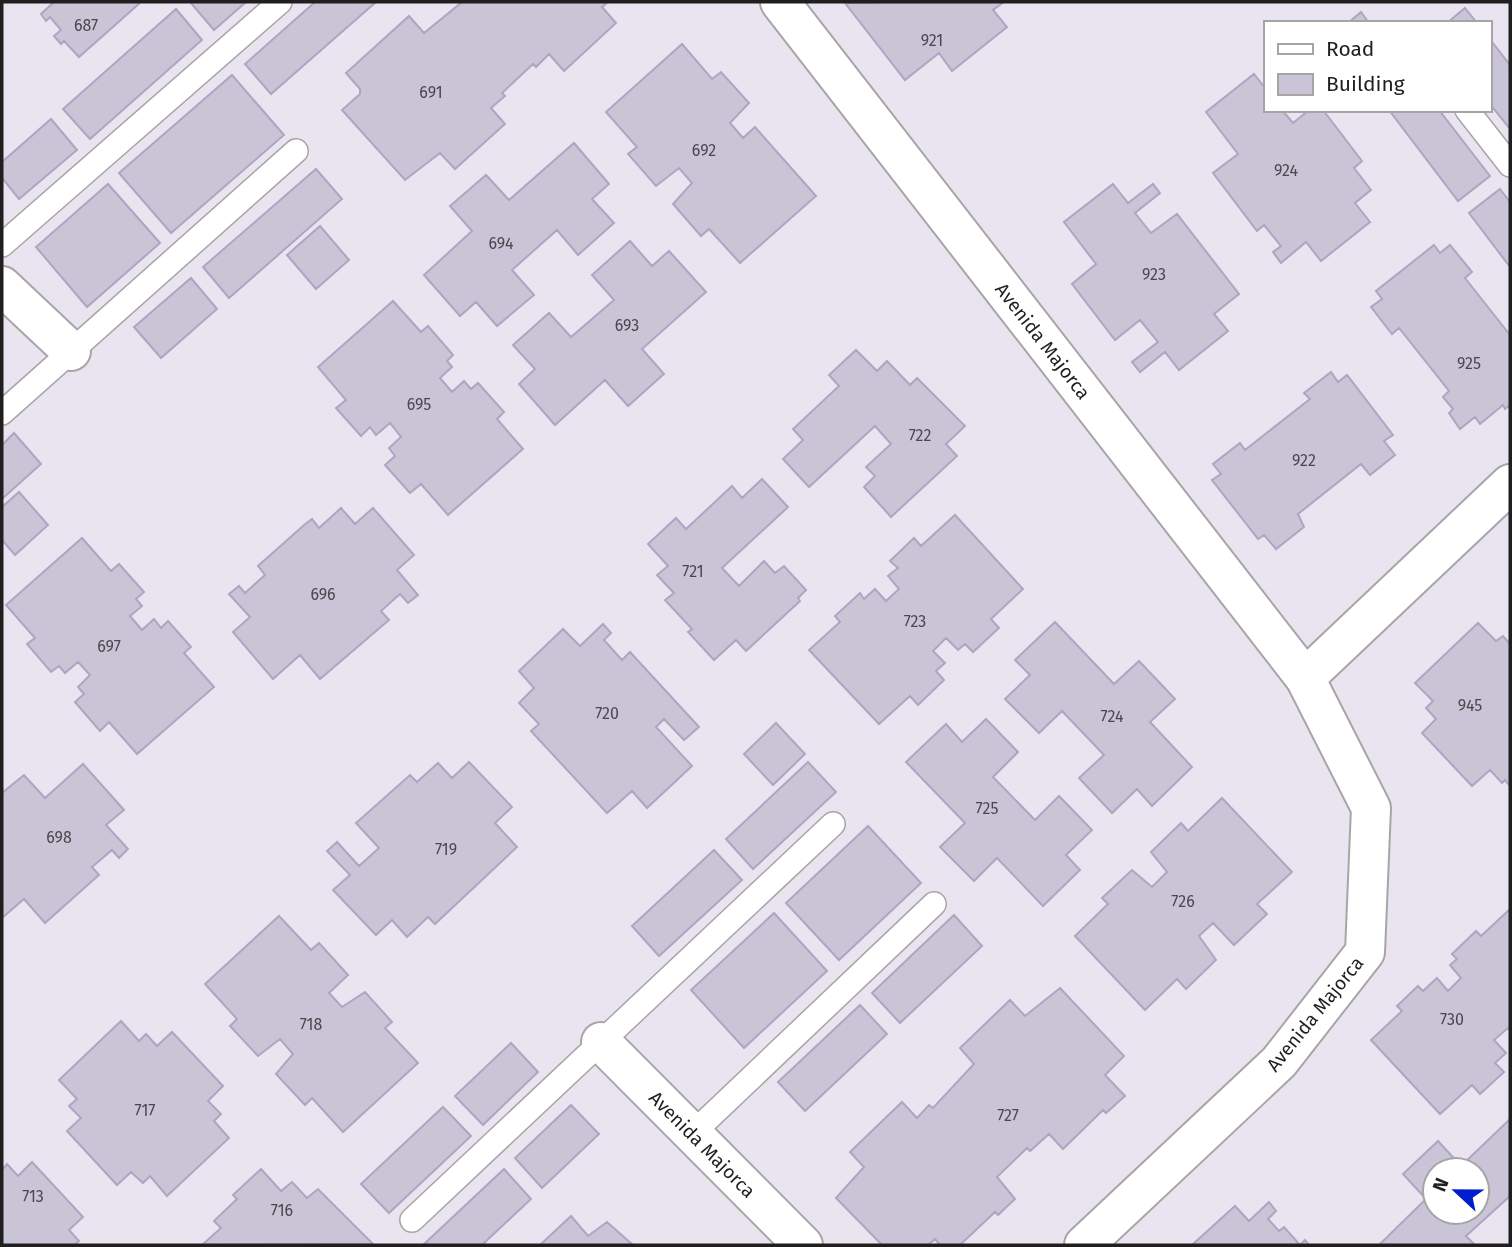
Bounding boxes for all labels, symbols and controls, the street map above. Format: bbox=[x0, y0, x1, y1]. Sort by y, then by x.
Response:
house number: 687 bbox=[74, 16, 98, 35]
legend bbox=[1264, 21, 1491, 112]
house number: 921 bbox=[921, 31, 943, 50]
text: Road bbox=[1326, 36, 1374, 62]
text: Building bbox=[1326, 71, 1405, 97]
house number: 691 bbox=[419, 83, 443, 102]
house number: 692 bbox=[692, 141, 716, 160]
house number: 924 bbox=[1274, 161, 1299, 180]
house number: 694 bbox=[488, 234, 514, 253]
house number: 923 bbox=[1142, 265, 1166, 284]
street label: Avenida Majorca bbox=[991, 278, 1096, 404]
house number: 693 bbox=[615, 316, 639, 335]
house number: 925 bbox=[1457, 354, 1481, 373]
house number: 695 bbox=[407, 395, 431, 414]
house number: 722 bbox=[909, 426, 931, 445]
house number: 922 bbox=[1292, 451, 1316, 470]
house number: 721 bbox=[682, 562, 704, 581]
house number: 696 bbox=[310, 585, 336, 604]
house number: 723 bbox=[904, 612, 926, 631]
house number: 697 bbox=[97, 637, 121, 656]
house number: 945 bbox=[1458, 696, 1482, 715]
house number: 720 bbox=[595, 704, 619, 723]
house number: 724 bbox=[1101, 707, 1124, 726]
house number: 725 bbox=[976, 799, 998, 818]
house number: 698 bbox=[46, 828, 72, 847]
house number: 719 bbox=[435, 840, 457, 859]
house number: 726 bbox=[1171, 892, 1195, 911]
street label: Avenida Majorca bbox=[1262, 952, 1368, 1076]
house number: 730 bbox=[1440, 1010, 1464, 1029]
house number: 718 bbox=[300, 1015, 322, 1034]
street label: Avenida Majorca bbox=[645, 1086, 761, 1202]
house number: 717 bbox=[135, 1101, 155, 1120]
house number: 727 bbox=[997, 1106, 1019, 1125]
north arrow bbox=[1421, 1156, 1491, 1226]
text: N bbox=[1428, 1175, 1454, 1195]
house number: 713 bbox=[22, 1187, 44, 1206]
house number: 716 bbox=[271, 1201, 293, 1220]

